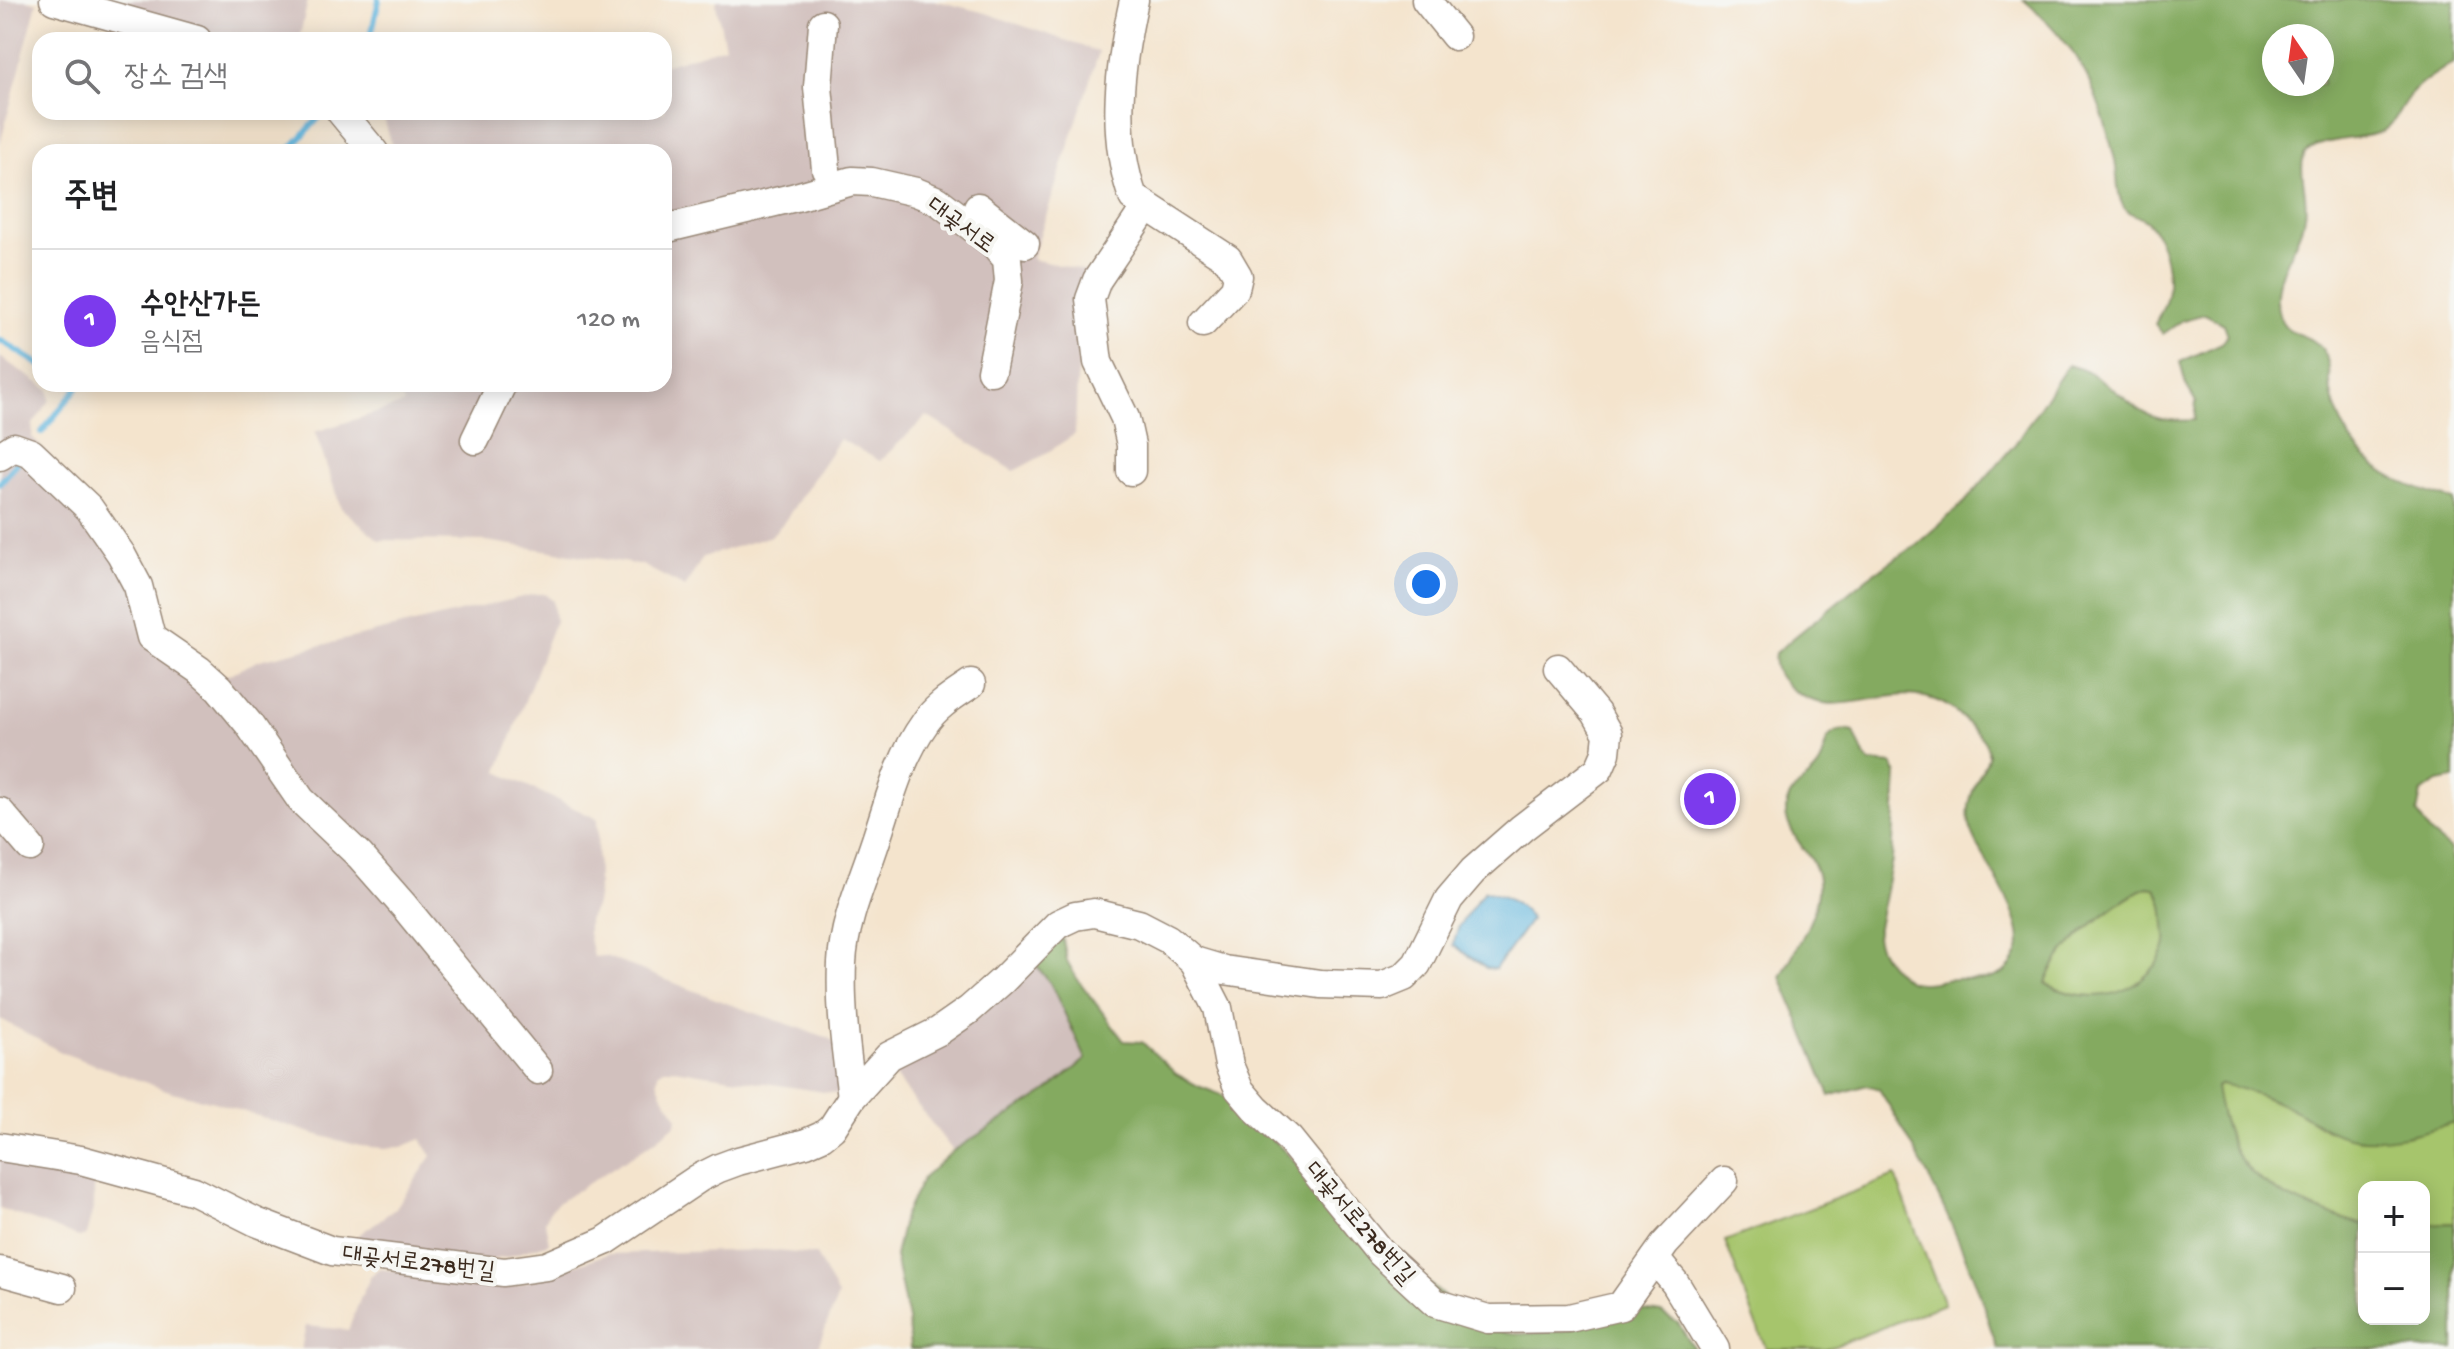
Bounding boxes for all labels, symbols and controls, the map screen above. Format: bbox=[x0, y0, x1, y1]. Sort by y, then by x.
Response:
north arrow bbox=[2262, 24, 2334, 96]
search box bbox=[32, 32, 672, 120]
icon: search bbox=[60, 54, 104, 98]
text: 장소 검색 bbox=[124, 61, 228, 96]
text: 주변 bbox=[64, 179, 119, 219]
street label: 대곶서로 bbox=[920, 192, 1000, 261]
text: 수안산가든 bbox=[140, 289, 261, 324]
text: 1 bbox=[85, 306, 95, 337]
text: 120 m bbox=[577, 306, 640, 337]
text: 음식점 bbox=[140, 328, 203, 359]
your location bbox=[1406, 564, 1446, 604]
pin: 1 bbox=[1684, 769, 1736, 829]
street label: 대곶서로278번길 bbox=[1297, 1157, 1420, 1292]
map controls bbox=[2358, 1181, 2430, 1325]
button: + bbox=[2358, 1181, 2430, 1253]
street label: 대곶서로278번길 bbox=[341, 1241, 496, 1288]
button: − bbox=[2358, 1253, 2430, 1325]

